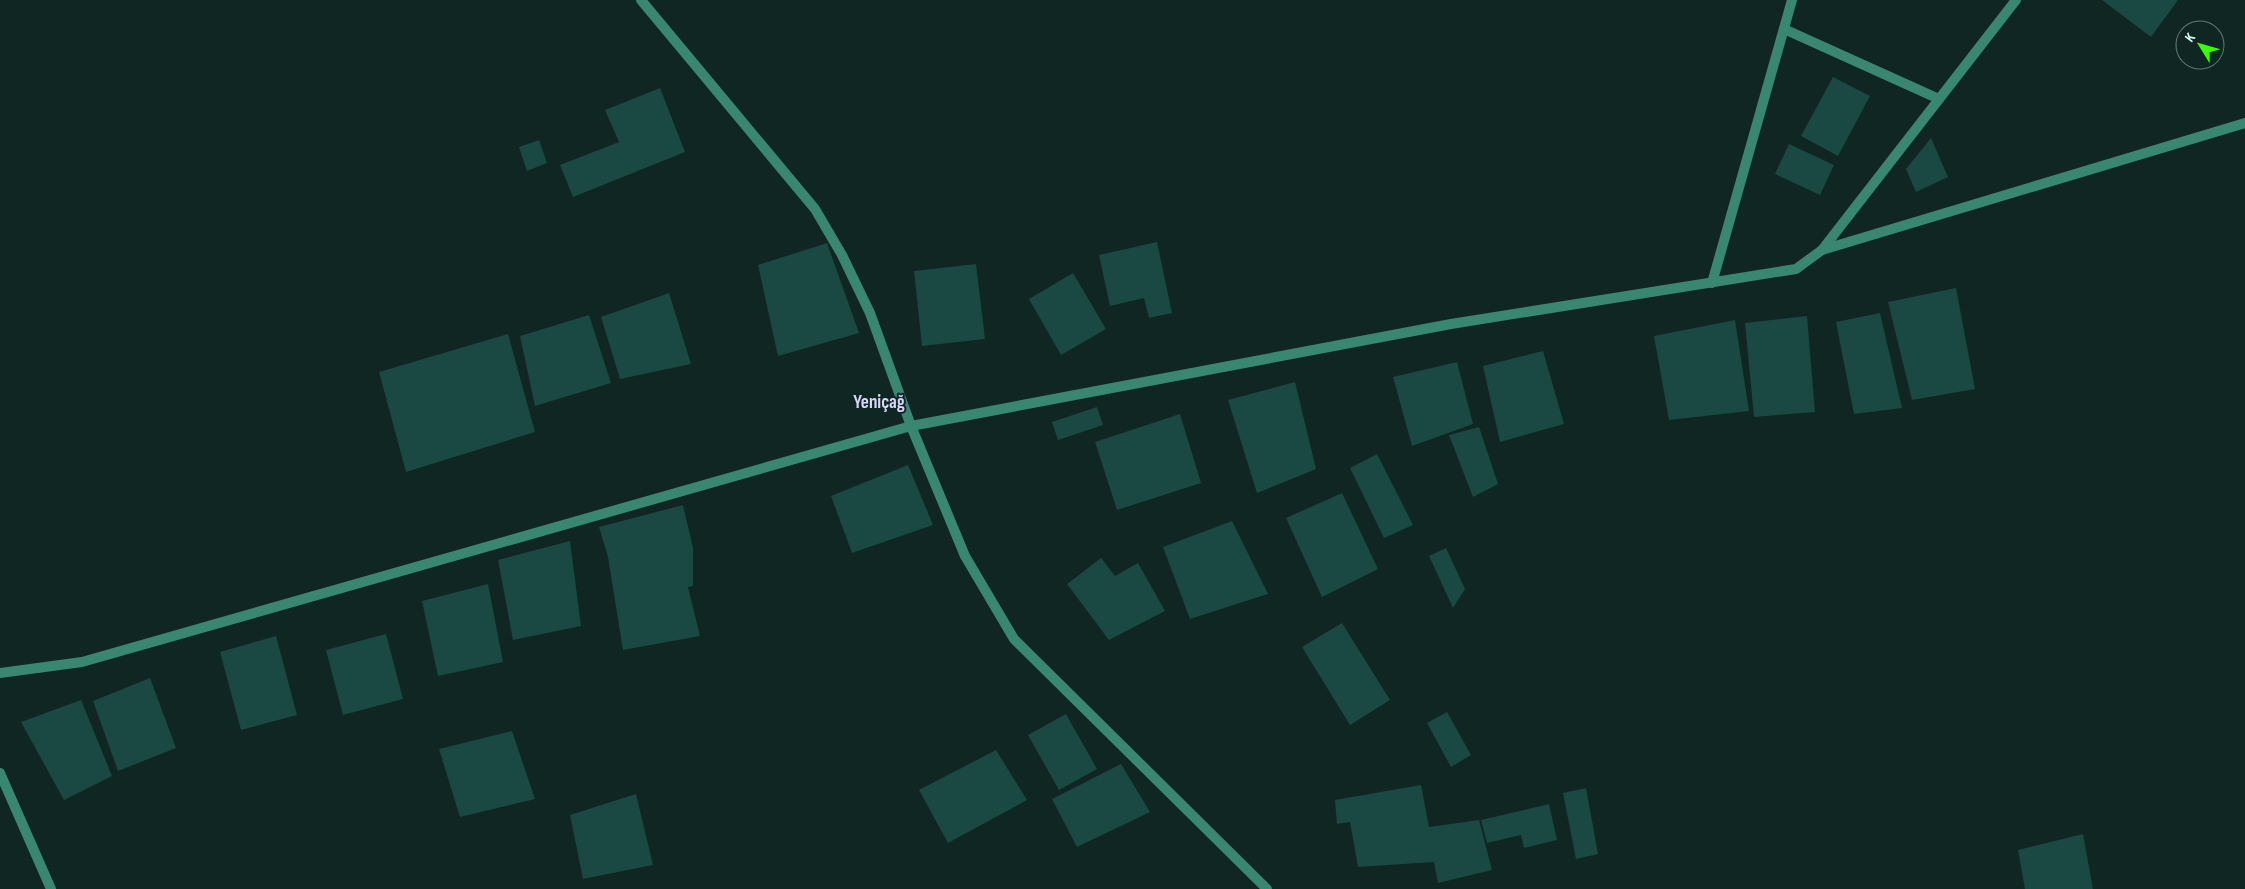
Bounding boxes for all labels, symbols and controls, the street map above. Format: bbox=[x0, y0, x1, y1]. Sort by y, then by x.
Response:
north arrow bbox=[2175, 20, 2225, 70]
text: K bbox=[2181, 30, 2199, 45]
district label: Yeniçağ bbox=[853, 391, 905, 414]

